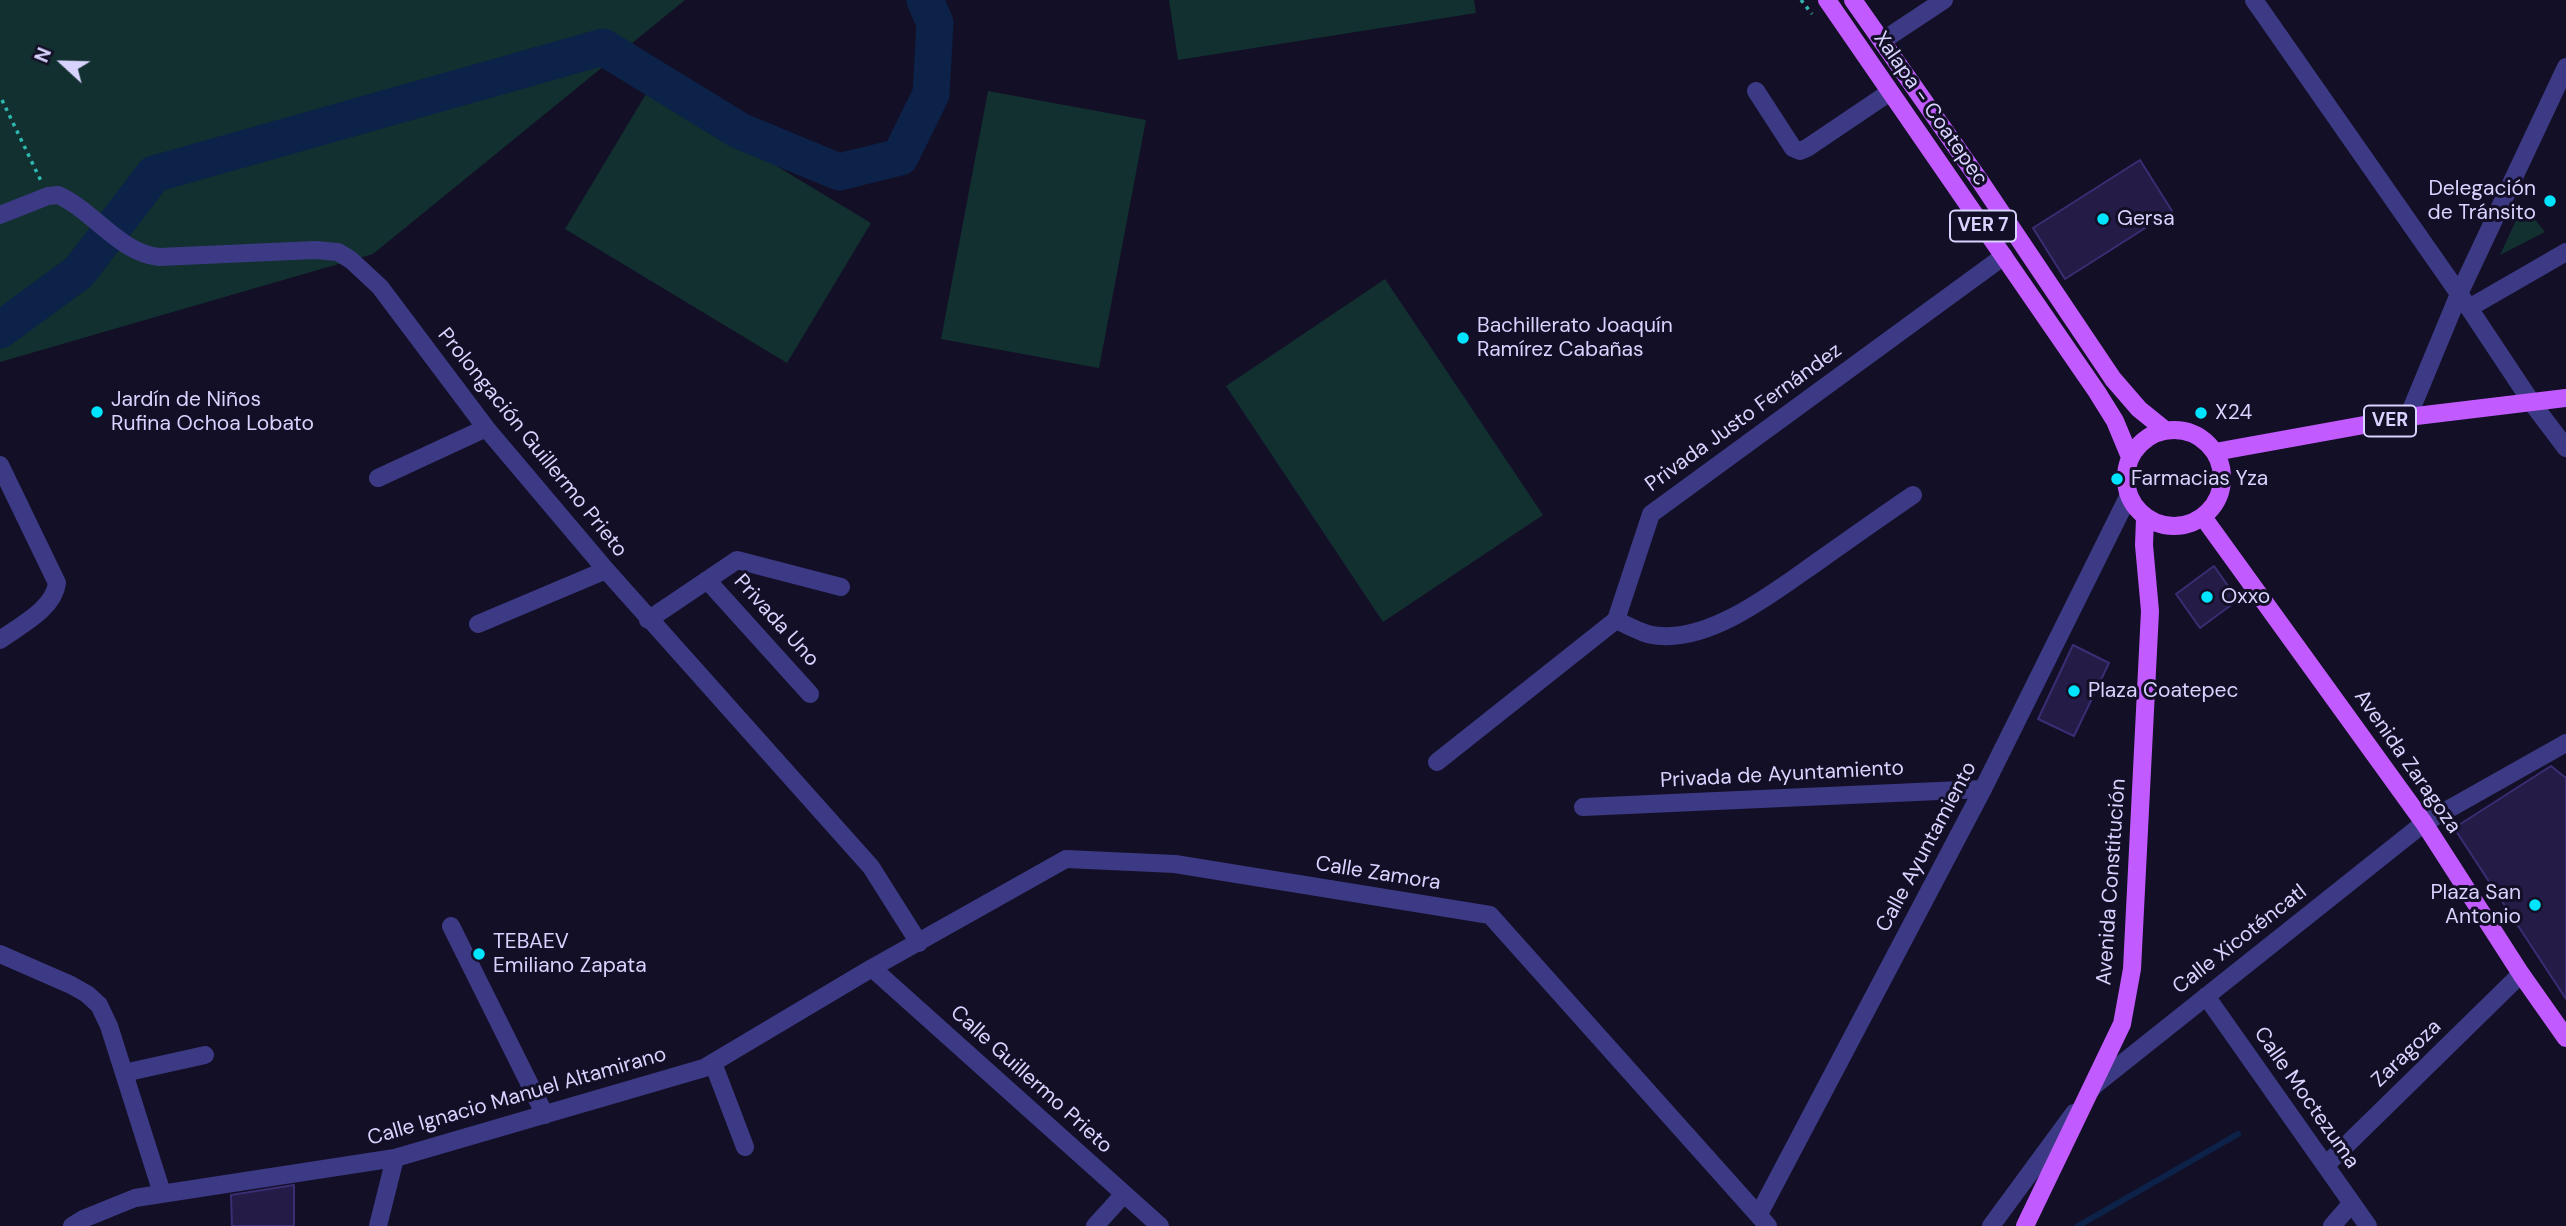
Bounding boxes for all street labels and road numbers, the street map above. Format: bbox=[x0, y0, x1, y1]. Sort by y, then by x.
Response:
street label: Xalapa - Coatepec bbox=[1867, 27, 1993, 191]
road number: VER 7 bbox=[1950, 210, 2016, 242]
street label: Prolongación Guillermo Prieto bbox=[432, 323, 632, 563]
street label: Privada Justo Fernández bbox=[1641, 338, 1847, 498]
road number: VER bbox=[2364, 406, 2416, 436]
street label: Privada Uno bbox=[728, 570, 824, 672]
street label: Avenida Zaragoza bbox=[2348, 685, 2466, 839]
street label: Privada de Ayuntamiento bbox=[1659, 756, 1905, 794]
street label: Calle Ayuntamiento bbox=[1871, 757, 1983, 937]
street label: Avenida Constitución bbox=[2092, 778, 2132, 986]
street label: Calle Zamora bbox=[1314, 852, 1442, 896]
street label: Calle Xicoténcatl bbox=[2168, 880, 2312, 1000]
street label: Calle Guillermo Prieto bbox=[945, 1001, 1117, 1159]
street label: Zaragoza bbox=[2367, 1015, 2447, 1093]
street label: Calle Moctezuma bbox=[2248, 1022, 2364, 1174]
street label: Calle Ignacio Manuel Altamirano bbox=[365, 1042, 669, 1152]

